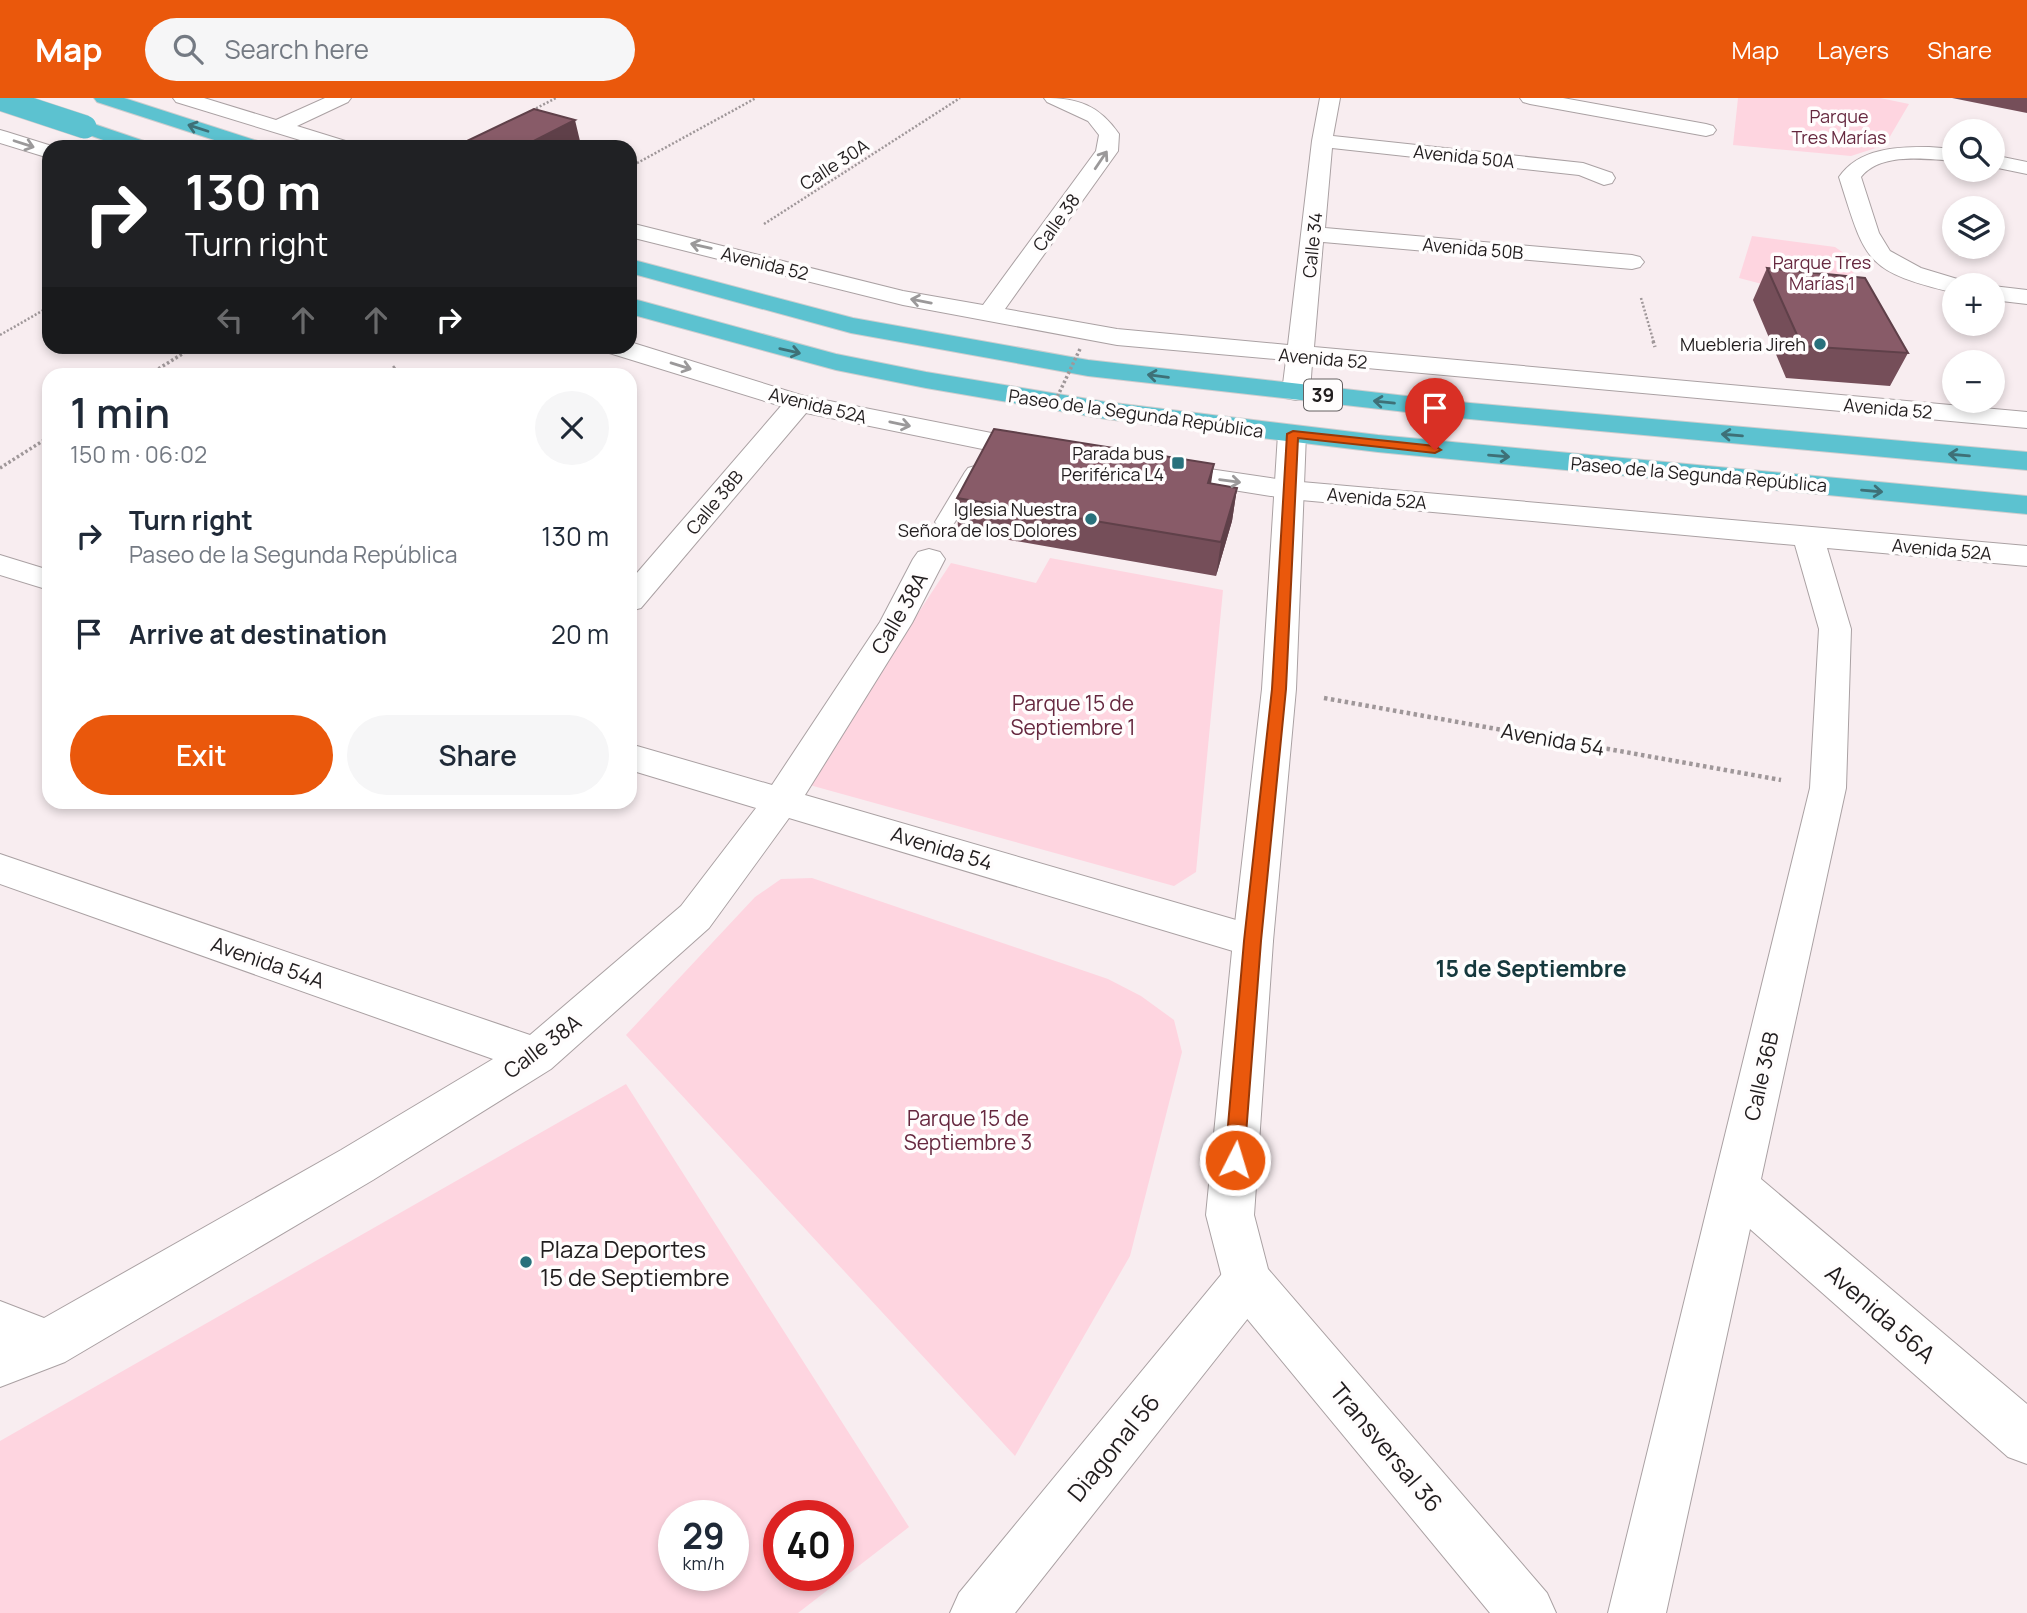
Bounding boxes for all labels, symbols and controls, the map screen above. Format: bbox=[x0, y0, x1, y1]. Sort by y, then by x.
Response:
search box bbox=[145, 18, 635, 81]
text: Map bbox=[35, 27, 103, 72]
icon: search bbox=[169, 30, 207, 68]
text: Search here bbox=[225, 31, 369, 67]
text: Map bbox=[1732, 33, 1779, 66]
text: Layers bbox=[1817, 33, 1889, 66]
text: Share bbox=[1927, 33, 1992, 66]
park label: Parque Tres Marías bbox=[1792, 104, 1887, 149]
map controls bbox=[1942, 119, 2005, 413]
button: search bbox=[1942, 119, 2005, 182]
one-way arrow bbox=[187, 121, 209, 133]
street label: Calle 30A bbox=[795, 132, 874, 195]
one-way arrow bbox=[13, 139, 35, 151]
street label: Avenida 50A bbox=[1412, 139, 1516, 173]
one-way arrow bbox=[1094, 151, 1108, 170]
text: 130 m bbox=[185, 158, 321, 225]
icon: right bbox=[70, 168, 161, 259]
street label: Calle 38 bbox=[1027, 188, 1085, 256]
button: layers bbox=[1942, 196, 2005, 259]
street label: Calle 34 bbox=[1297, 211, 1327, 279]
text: Turn right bbox=[185, 222, 328, 266]
street label: Avenida 50B bbox=[1421, 232, 1525, 264]
one-way arrow bbox=[690, 239, 713, 252]
street label: Avenida 52 bbox=[719, 241, 811, 285]
park label: Parque Tres Marías 1 bbox=[1773, 250, 1871, 295]
button: + bbox=[1942, 273, 2005, 336]
one-way arrow bbox=[911, 294, 933, 308]
icon: left bbox=[211, 301, 249, 339]
icon: ahead bbox=[284, 301, 322, 339]
icon: ahead bbox=[357, 301, 395, 339]
icon: right bbox=[430, 301, 468, 339]
place label: Muebleria Jireh bbox=[1680, 332, 1806, 356]
marker: Muebleria Jireh bbox=[1812, 336, 1828, 352]
street label: Avenida 52 bbox=[1278, 342, 1368, 374]
one-way arrow bbox=[778, 344, 801, 358]
button: − bbox=[1942, 350, 2005, 413]
one-way arrow bbox=[669, 361, 691, 374]
one-way arrow bbox=[1147, 369, 1170, 382]
pin bbox=[1405, 378, 1465, 450]
road number: 39 bbox=[1304, 380, 1342, 410]
street label: Avenida 52A bbox=[767, 381, 870, 429]
text: 1 min bbox=[70, 383, 170, 441]
street label: Paseo de la Segunda República bbox=[1007, 383, 1265, 443]
icon: arrive bbox=[1416, 389, 1454, 427]
button: close bbox=[535, 391, 609, 465]
street label: Avenida 52 bbox=[1843, 392, 1933, 424]
one-way arrow bbox=[1373, 395, 1396, 408]
one-way arrow bbox=[888, 418, 911, 432]
one-way arrow bbox=[1722, 428, 1744, 441]
text: 150 m · 06:02 bbox=[70, 438, 207, 470]
place label: Parada bus Periférica L4 bbox=[1061, 441, 1164, 486]
one-way arrow bbox=[1948, 448, 1971, 461]
one-way arrow bbox=[1487, 450, 1510, 463]
street label: Paseo de la Segunda República bbox=[1570, 451, 1828, 497]
marker: Parada bus Periférica L4 bbox=[1170, 455, 1186, 471]
street label: Calle 38B bbox=[680, 465, 748, 539]
one-way arrow bbox=[1218, 475, 1241, 488]
street label: Avenida 52A bbox=[1326, 482, 1428, 514]
one-way arrow bbox=[1860, 484, 1883, 497]
place label: Iglesia Nuestra Señora de los Dolores bbox=[898, 497, 1077, 542]
text: Turn right bbox=[129, 502, 253, 538]
marker: Iglesia Nuestra Señora de los Dolores bbox=[1083, 511, 1099, 527]
icon: right bbox=[70, 517, 108, 555]
text: 130 m bbox=[541, 518, 609, 554]
street label: Avenida 52A bbox=[1891, 533, 1993, 565]
text: Paseo de la Segunda República bbox=[129, 538, 457, 570]
street label: Calle 38A bbox=[864, 567, 934, 659]
icon: arrive bbox=[70, 615, 108, 653]
text: Arrive at destination bbox=[129, 616, 387, 652]
text: 20 m bbox=[551, 616, 609, 652]
park label: Parque 15 de Septiembre 1 bbox=[1011, 689, 1135, 741]
button: Exit bbox=[70, 715, 333, 795]
button: Share bbox=[347, 715, 609, 795]
street label: Avenida 54 bbox=[1499, 716, 1607, 762]
street label: Avenida 54 bbox=[888, 819, 996, 877]
street label: Avenida 54A bbox=[207, 929, 329, 995]
district label: 15 de Septiembre bbox=[1435, 952, 1627, 984]
street label: Calle 38A bbox=[498, 1008, 586, 1084]
street label: Calle 36B bbox=[1737, 1029, 1785, 1123]
park label: Parque 15 de Septiembre 3 bbox=[904, 1104, 1032, 1156]
position arrow bbox=[1198, 1123, 1272, 1197]
place label: Plaza Deportes 15 de Septiembre bbox=[540, 1232, 730, 1293]
marker: Plaza Deportes 15 de Septiembre bbox=[518, 1254, 534, 1270]
street label: Avenida 56A bbox=[1819, 1256, 1943, 1370]
street label: Transversal 36 bbox=[1323, 1375, 1451, 1519]
street label: Diagonal 56 bbox=[1059, 1386, 1167, 1508]
speed limit sign: 40 bbox=[763, 1500, 854, 1591]
text: 29 bbox=[682, 1512, 725, 1560]
text: km/h bbox=[683, 1551, 724, 1575]

